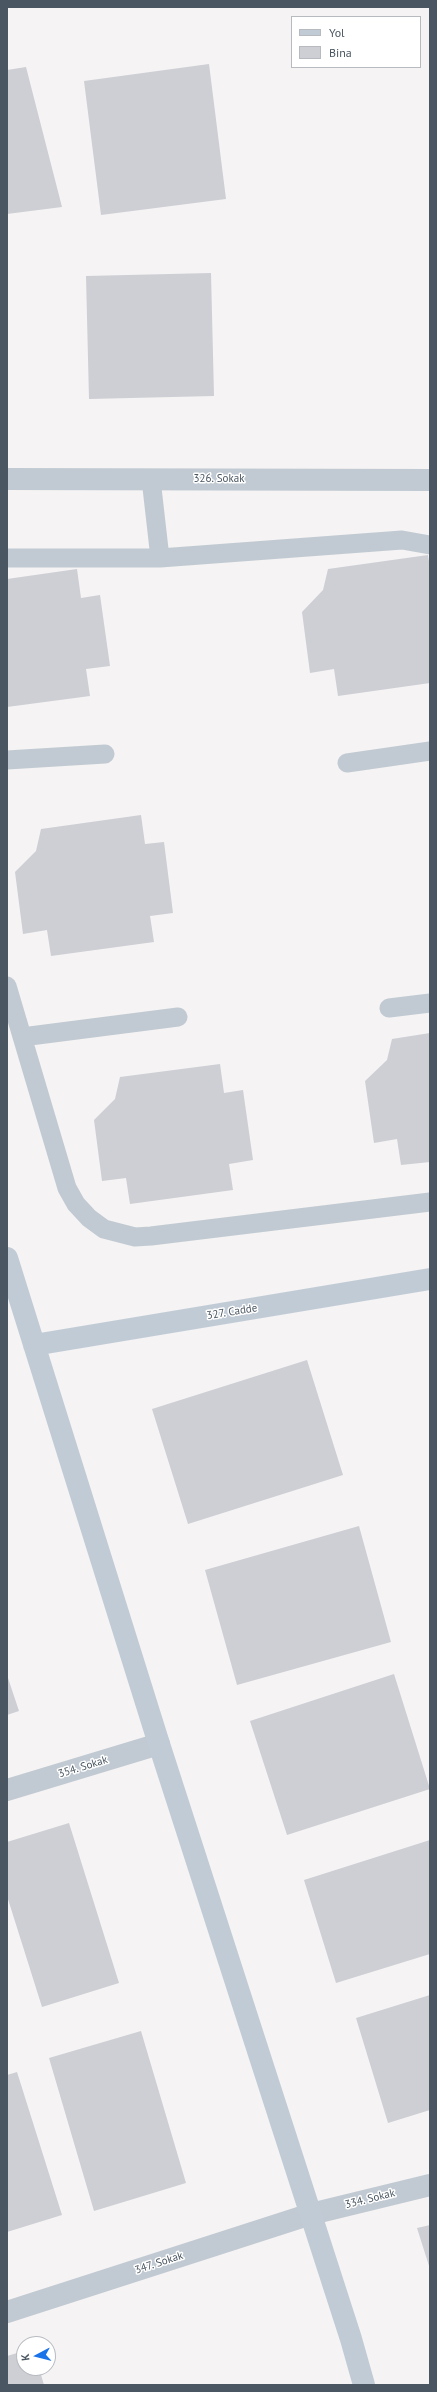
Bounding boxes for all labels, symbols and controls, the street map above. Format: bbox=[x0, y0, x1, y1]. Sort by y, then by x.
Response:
legend bbox=[291, 16, 421, 68]
text: Yol bbox=[329, 25, 345, 40]
text: Bina bbox=[329, 45, 352, 60]
street label: 326. Sokak bbox=[193, 472, 245, 486]
street label: 327. Cadde bbox=[206, 1301, 258, 1323]
street label: 354. Sokak bbox=[57, 1753, 109, 1781]
street label: 334. Sokak bbox=[344, 2186, 396, 2212]
street label: 347. Sokak bbox=[133, 2249, 185, 2277]
north arrow bbox=[16, 2336, 56, 2376]
text: K bbox=[18, 2353, 32, 2362]

